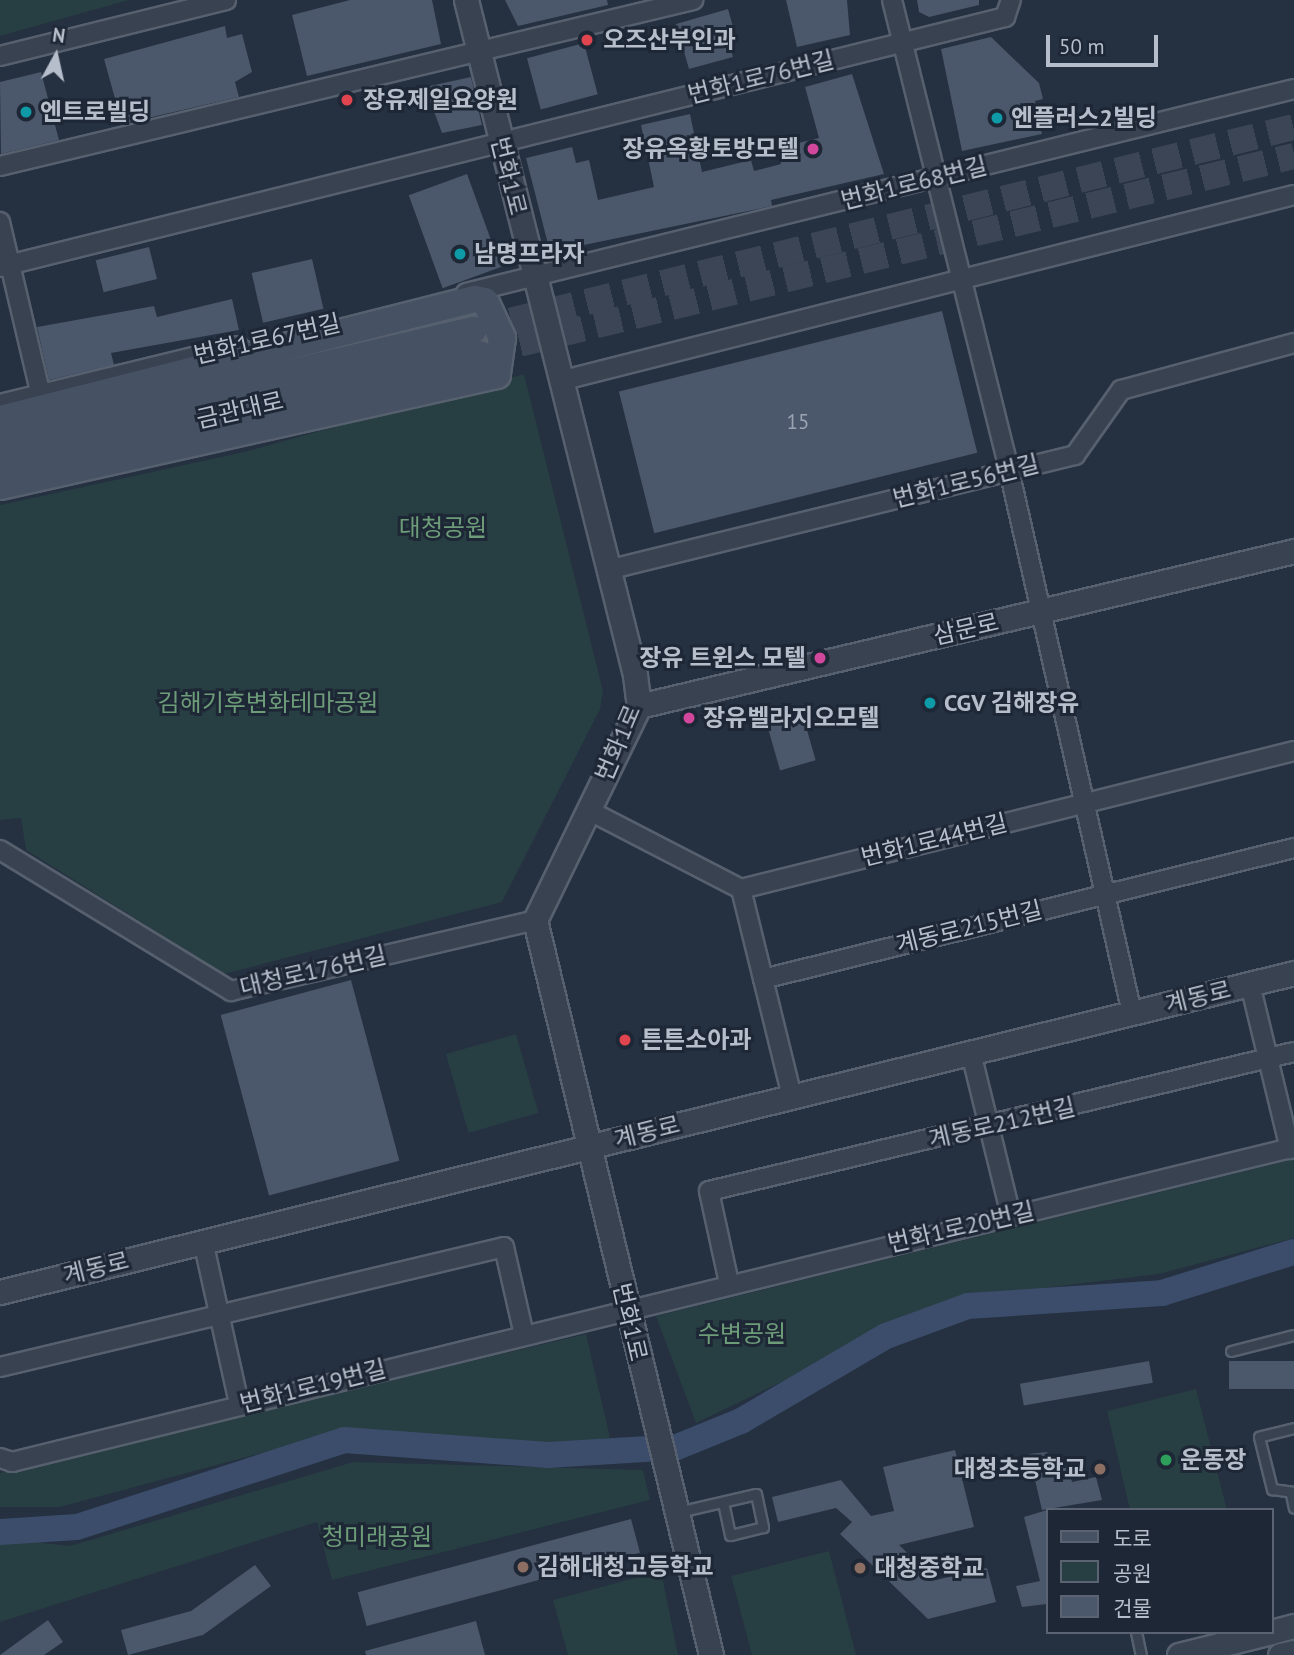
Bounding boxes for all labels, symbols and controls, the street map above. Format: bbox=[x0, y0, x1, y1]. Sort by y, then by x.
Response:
north arrow bbox=[21, 21, 91, 91]
scale bar bbox=[1049, 21, 1161, 65]
text: N bbox=[51, 22, 67, 48]
place label: 오즈산부인과 bbox=[603, 26, 735, 54]
marker: 오즈산부인과 bbox=[577, 30, 597, 50]
text: 50 m bbox=[1059, 33, 1105, 60]
street label: 번화1로76번길 bbox=[685, 45, 837, 109]
place label: 장유제일요양원 bbox=[363, 86, 518, 114]
marker: 장유제일요양원 bbox=[337, 90, 357, 110]
place label: 엔트로빌딩 bbox=[40, 98, 150, 126]
marker: 엔트로빌딩 bbox=[18, 104, 34, 120]
place label: 엔플러스2빌딩 bbox=[1011, 104, 1157, 132]
marker: 엔플러스2빌딩 bbox=[989, 110, 1005, 126]
street label: 번화1로 bbox=[485, 134, 533, 218]
place label: 장유옥황토방모텔 bbox=[622, 135, 799, 163]
marker: 장유옥황토방모텔 bbox=[805, 141, 821, 157]
street label: 번화1로68번길 bbox=[838, 151, 990, 215]
place label: 남명프라자 bbox=[474, 240, 584, 268]
marker: 남명프라자 bbox=[452, 246, 468, 262]
street label: 번화1로67번길 bbox=[191, 308, 343, 370]
street label: 금관대로 bbox=[194, 386, 286, 434]
house number: 15 bbox=[787, 409, 809, 435]
street label: 번화1로56번길 bbox=[890, 449, 1042, 513]
park label: 대청공원 bbox=[399, 514, 487, 542]
street label: 삼문로 bbox=[930, 608, 1002, 650]
place label: 장유 트윈스 모텔 bbox=[639, 644, 806, 672]
marker: 장유 트윈스 모텔 bbox=[812, 650, 828, 666]
park label: 김해기후변화테마공원 bbox=[158, 689, 378, 717]
place label: CGV 김해장유 bbox=[944, 689, 1080, 717]
marker: CGV 김해장유 bbox=[922, 695, 938, 711]
street label: 번화1로 bbox=[589, 701, 647, 785]
place label: 장유벨라지오모텔 bbox=[703, 704, 880, 732]
marker: 장유벨라지오모텔 bbox=[681, 710, 697, 726]
street label: 번화1로44번길 bbox=[858, 808, 1010, 872]
street label: 계동로215번길 bbox=[893, 895, 1045, 959]
street label: 대청로176번길 bbox=[237, 940, 389, 1002]
street label: 계동로 bbox=[1162, 975, 1234, 1019]
place label: 튼튼소아과 bbox=[641, 1026, 751, 1054]
marker: 튼튼소아과 bbox=[615, 1030, 635, 1050]
street label: 계동로212번길 bbox=[926, 1092, 1078, 1154]
street label: 계동로 bbox=[611, 1110, 683, 1154]
street label: 번화1로20번길 bbox=[885, 1196, 1037, 1258]
street label: 계동로 bbox=[60, 1246, 132, 1290]
street label: 번화1로 bbox=[607, 1280, 653, 1364]
park label: 수변공원 bbox=[698, 1320, 786, 1348]
street label: 번화1로19번길 bbox=[237, 1354, 389, 1418]
place label: 운동장 bbox=[1180, 1446, 1246, 1474]
marker: 운동장 bbox=[1158, 1452, 1174, 1468]
place label: 대청초등학교 bbox=[954, 1455, 1086, 1483]
marker: 대청초등학교 bbox=[1092, 1461, 1108, 1477]
legend bbox=[1046, 1508, 1273, 1634]
park label: 청미래공원 bbox=[322, 1523, 432, 1551]
text: 도로 bbox=[1113, 1525, 1152, 1552]
place label: 김해대청고등학교 bbox=[537, 1553, 714, 1581]
place label: 대청중학교 bbox=[874, 1554, 984, 1582]
marker: 김해대청고등학교 bbox=[515, 1559, 531, 1575]
marker: 대청중학교 bbox=[852, 1560, 868, 1576]
text: 공원 bbox=[1113, 1560, 1152, 1587]
text: 건물 bbox=[1113, 1595, 1152, 1622]

